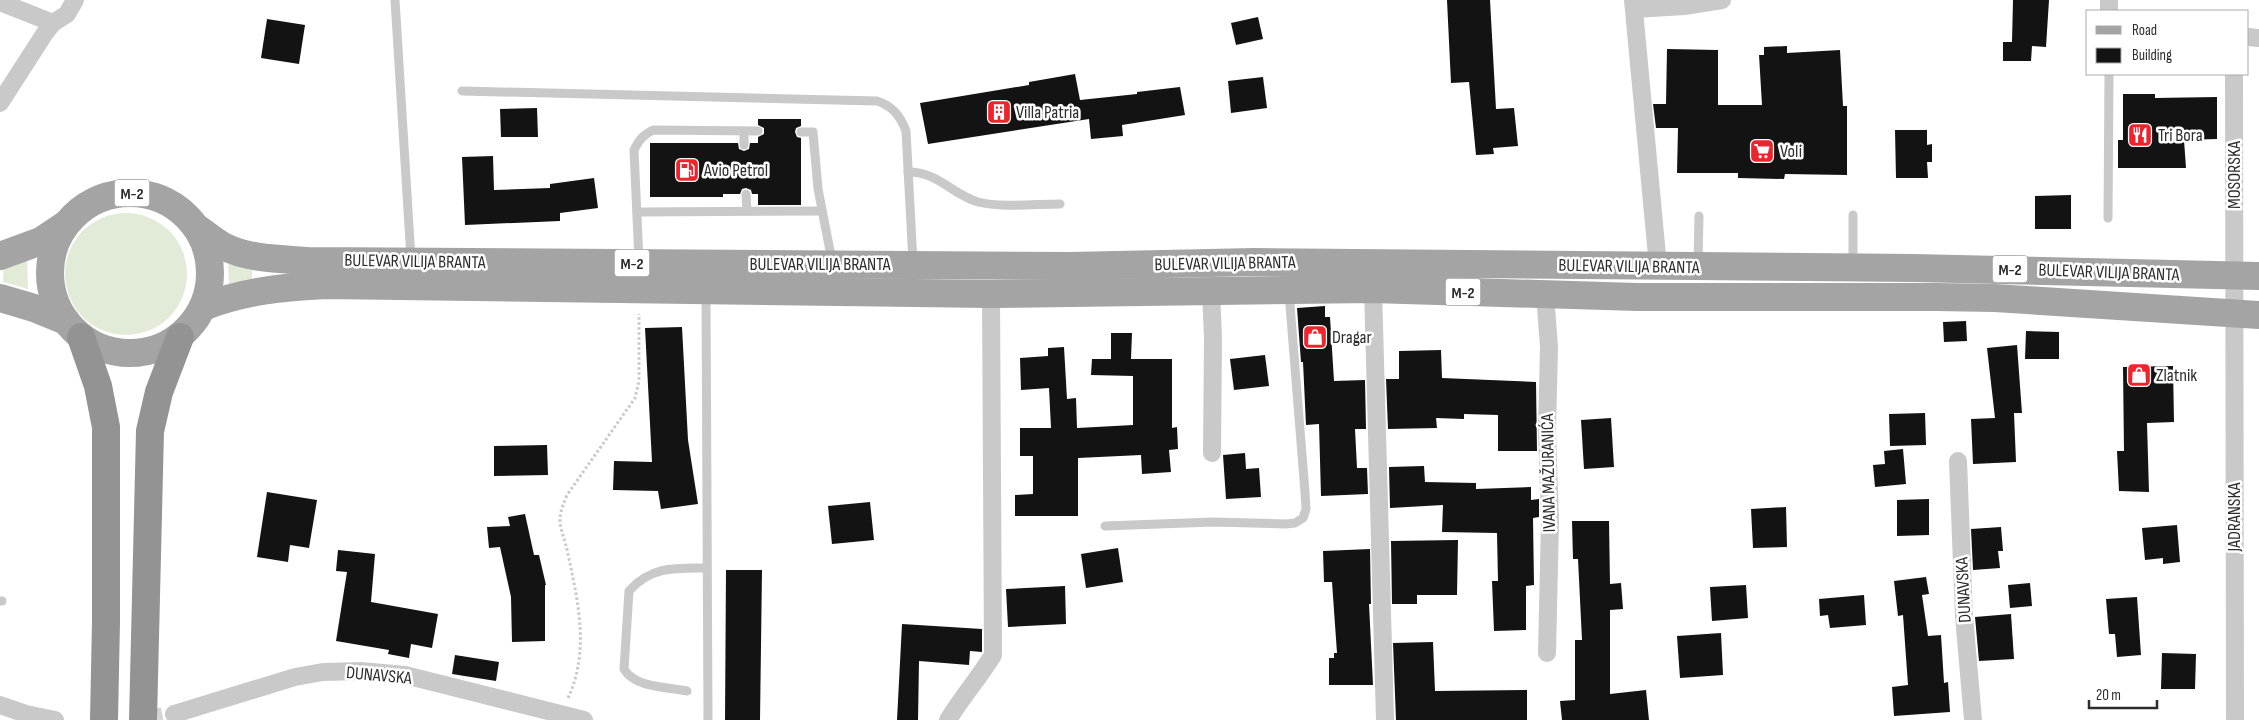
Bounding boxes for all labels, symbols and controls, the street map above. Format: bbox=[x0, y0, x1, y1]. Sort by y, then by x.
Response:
legend bbox=[2086, 10, 2249, 75]
text: Road bbox=[2132, 21, 2157, 40]
text: Building bbox=[2132, 46, 2172, 65]
building icon: Villa Patria bbox=[986, 99, 1012, 125]
place label: Villa Patria bbox=[1016, 102, 1079, 123]
restaurant icon: Tri Bora bbox=[2127, 122, 2153, 148]
place label: Tri Bora bbox=[2158, 125, 2203, 146]
supermarket icon: Voli bbox=[1749, 138, 1775, 164]
place label: Voli bbox=[1780, 141, 1802, 162]
street label: MOSORSKA bbox=[2224, 141, 2245, 209]
fuel station icon: Avio Petrol bbox=[674, 157, 700, 183]
place label: Avio Petrol bbox=[703, 160, 768, 181]
road number: M-2 bbox=[114, 180, 150, 207]
street label: BULEVAR VILIJA BRANTA bbox=[344, 250, 486, 273]
road number: M-2 bbox=[614, 250, 650, 276]
street label: BULEVAR VILIJA BRANTA bbox=[1154, 252, 1296, 275]
street label: BULEVAR VILIJA BRANTA bbox=[749, 254, 891, 275]
street label: BULEVAR VILIJA BRANTA bbox=[1558, 255, 1700, 278]
road number: M-2 bbox=[1992, 255, 2028, 282]
street label: BULEVAR VILIJA BRANTA bbox=[2038, 260, 2180, 285]
road number: M-2 bbox=[1446, 278, 1480, 306]
shop icon: Dragar bbox=[1302, 324, 1328, 350]
place label: Dragar bbox=[1332, 327, 1372, 348]
shop icon: Zlatnik bbox=[2126, 362, 2152, 388]
place label: Zlatnik bbox=[2156, 365, 2197, 386]
street label: IVANA MAŽURANIĆA bbox=[1537, 413, 1560, 533]
street label: JADRANSKA bbox=[2224, 482, 2245, 552]
street label: DUNAVSKA bbox=[1951, 556, 1976, 623]
street label: DUNAVSKA bbox=[345, 662, 413, 689]
scale bar bbox=[2089, 678, 2156, 710]
text: 20 m bbox=[2096, 686, 2121, 705]

